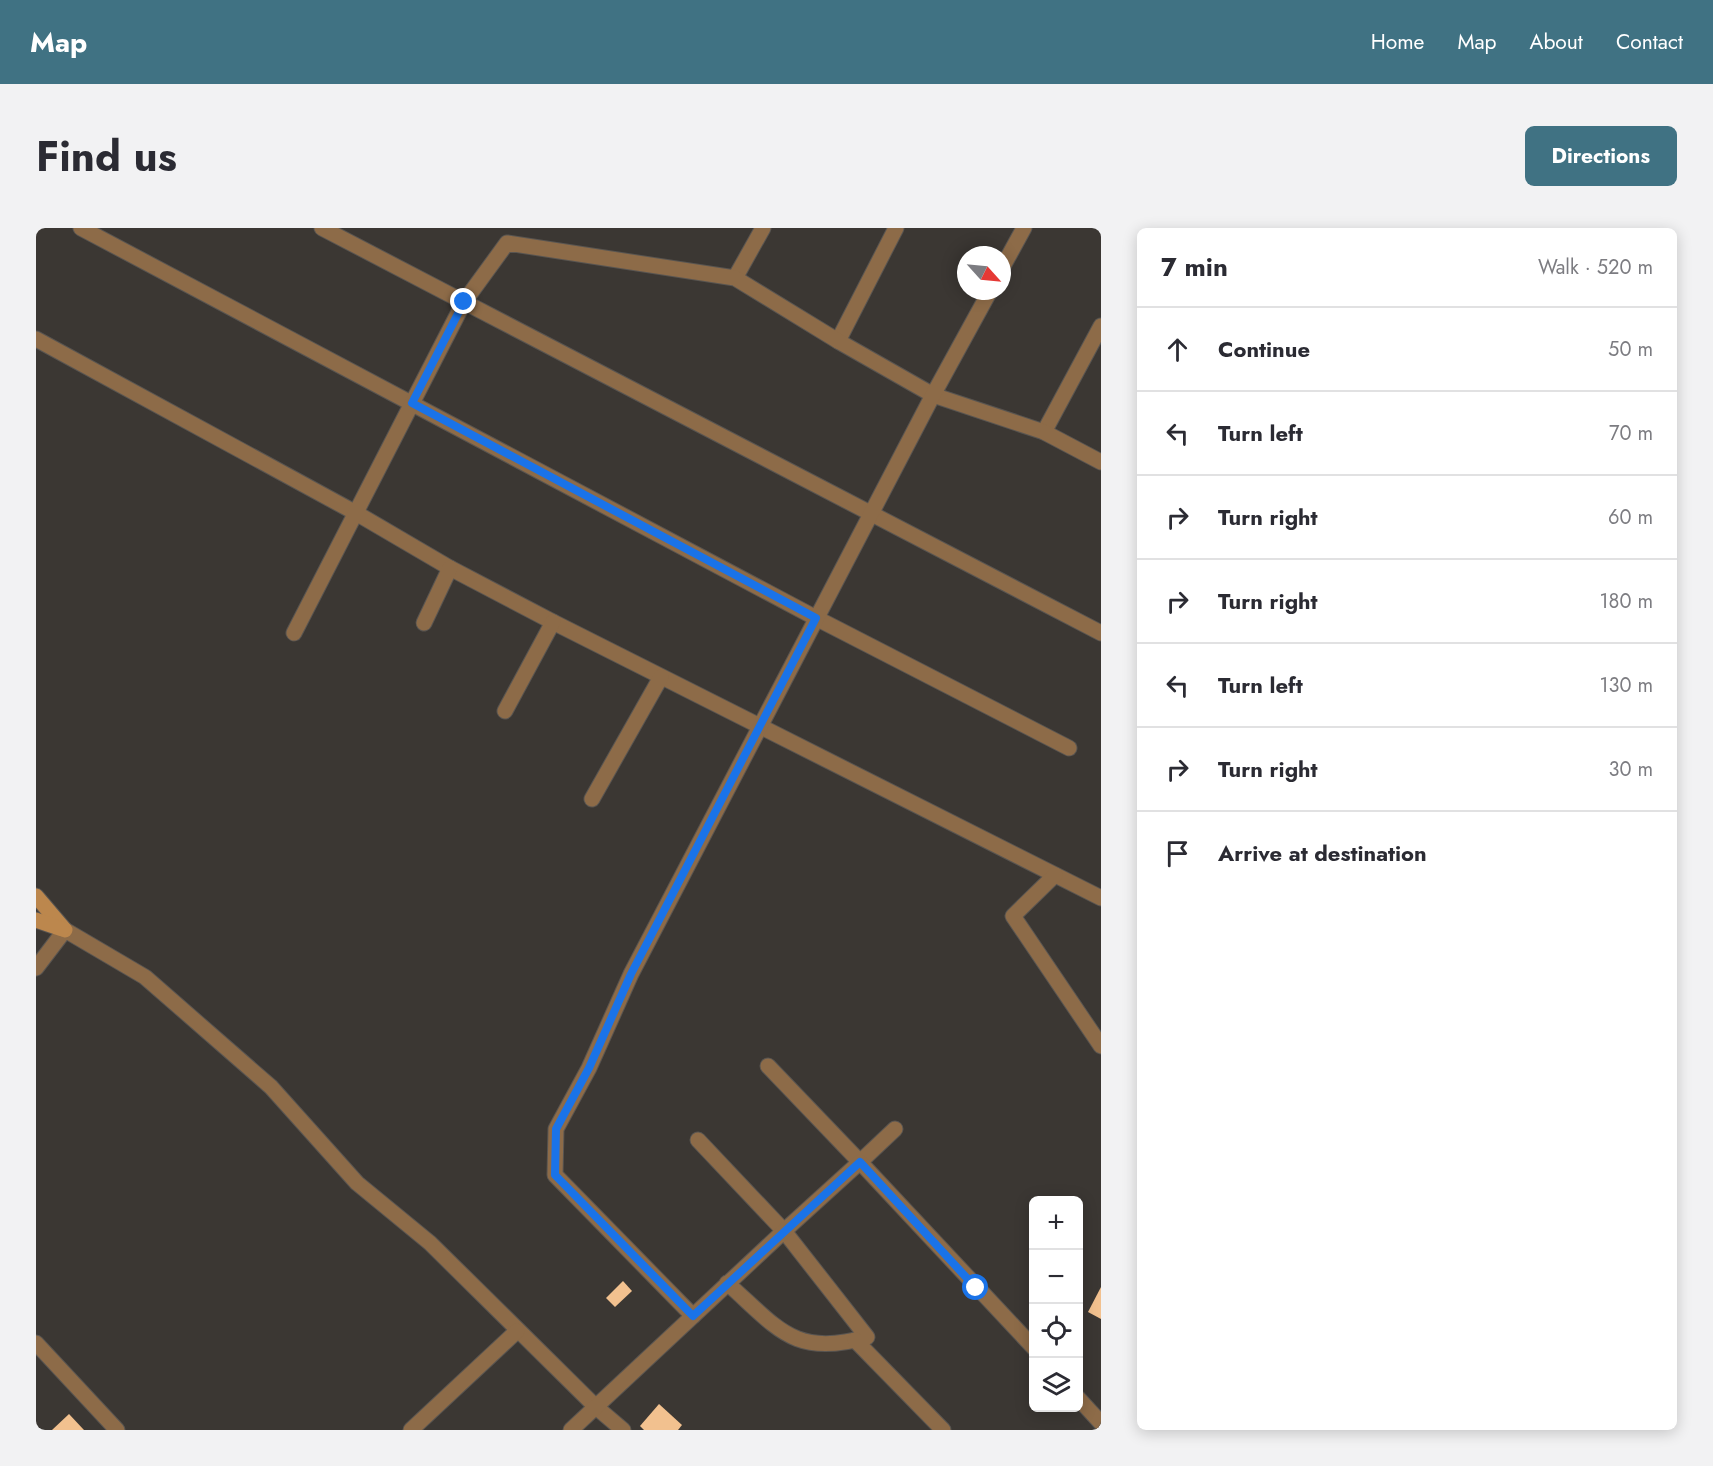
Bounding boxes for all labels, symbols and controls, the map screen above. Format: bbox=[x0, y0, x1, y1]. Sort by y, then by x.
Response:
text: Map bbox=[30, 22, 87, 63]
text: Home bbox=[1371, 27, 1424, 57]
text: Map bbox=[1457, 27, 1497, 57]
text: About bbox=[1530, 27, 1583, 57]
text: Contact bbox=[1616, 27, 1683, 57]
text: Find us bbox=[36, 126, 177, 187]
button: Directions bbox=[1525, 126, 1677, 186]
north arrow bbox=[957, 246, 1011, 300]
text: 7 min bbox=[1161, 248, 1228, 286]
text: Walk · 520 m bbox=[1538, 253, 1653, 282]
route end bbox=[450, 288, 476, 314]
icon: ahead bbox=[1161, 333, 1194, 366]
text: Continue bbox=[1218, 333, 1310, 365]
text: 50 m bbox=[1608, 335, 1653, 364]
icon: left bbox=[1161, 417, 1194, 450]
text: Turn left bbox=[1218, 417, 1303, 449]
text: 70 m bbox=[1609, 419, 1653, 448]
icon: right bbox=[1161, 501, 1194, 534]
text: Turn right bbox=[1218, 501, 1318, 533]
text: 60 m bbox=[1608, 503, 1653, 532]
icon: right bbox=[1161, 585, 1194, 618]
text: Turn right bbox=[1218, 585, 1318, 617]
text: 180 m bbox=[1599, 587, 1653, 616]
icon: left bbox=[1161, 669, 1194, 702]
text: Turn left bbox=[1218, 669, 1303, 701]
text: 130 m bbox=[1599, 671, 1653, 700]
icon: right bbox=[1161, 753, 1194, 786]
text: Turn right bbox=[1218, 753, 1318, 785]
text: 30 m bbox=[1608, 755, 1653, 784]
icon: arrive bbox=[1161, 837, 1194, 870]
text: Arrive at destination bbox=[1218, 837, 1427, 869]
map controls bbox=[1029, 1196, 1083, 1412]
button: + bbox=[1029, 1196, 1083, 1250]
button: − bbox=[1029, 1250, 1083, 1304]
route start bbox=[962, 1274, 988, 1300]
button: locate bbox=[1029, 1304, 1083, 1358]
button: layers bbox=[1029, 1358, 1083, 1412]

